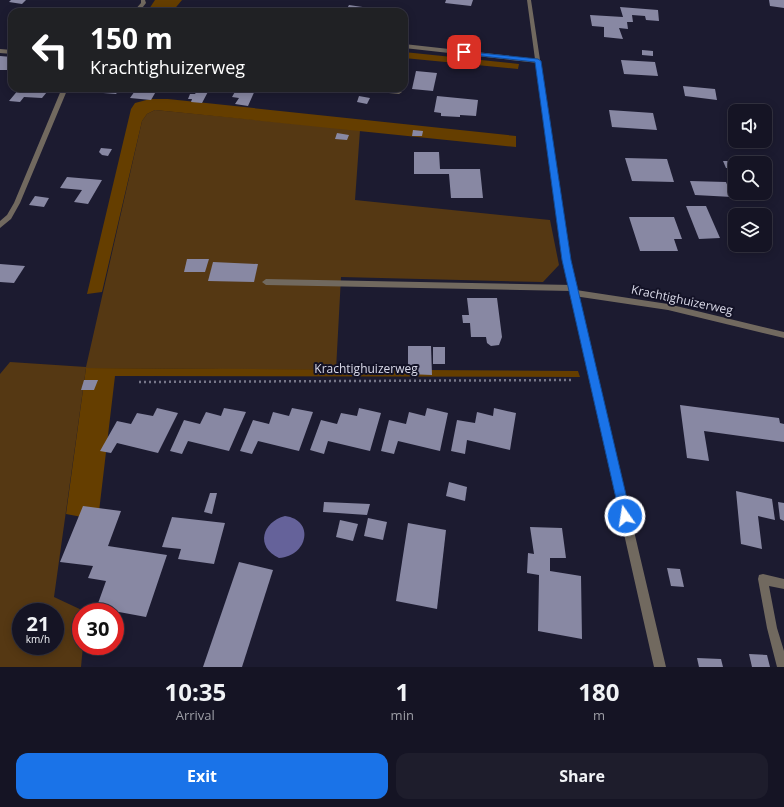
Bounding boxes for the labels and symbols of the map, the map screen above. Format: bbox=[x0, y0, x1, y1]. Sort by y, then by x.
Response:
pin bbox=[447, 35, 481, 69]
street label: Krachtighuizerweg bbox=[630, 280, 735, 319]
street label: Krachtighuizerweg bbox=[314, 360, 418, 377]
position arrow bbox=[604, 495, 646, 537]
speed limit sign: 30 bbox=[72, 603, 124, 655]

